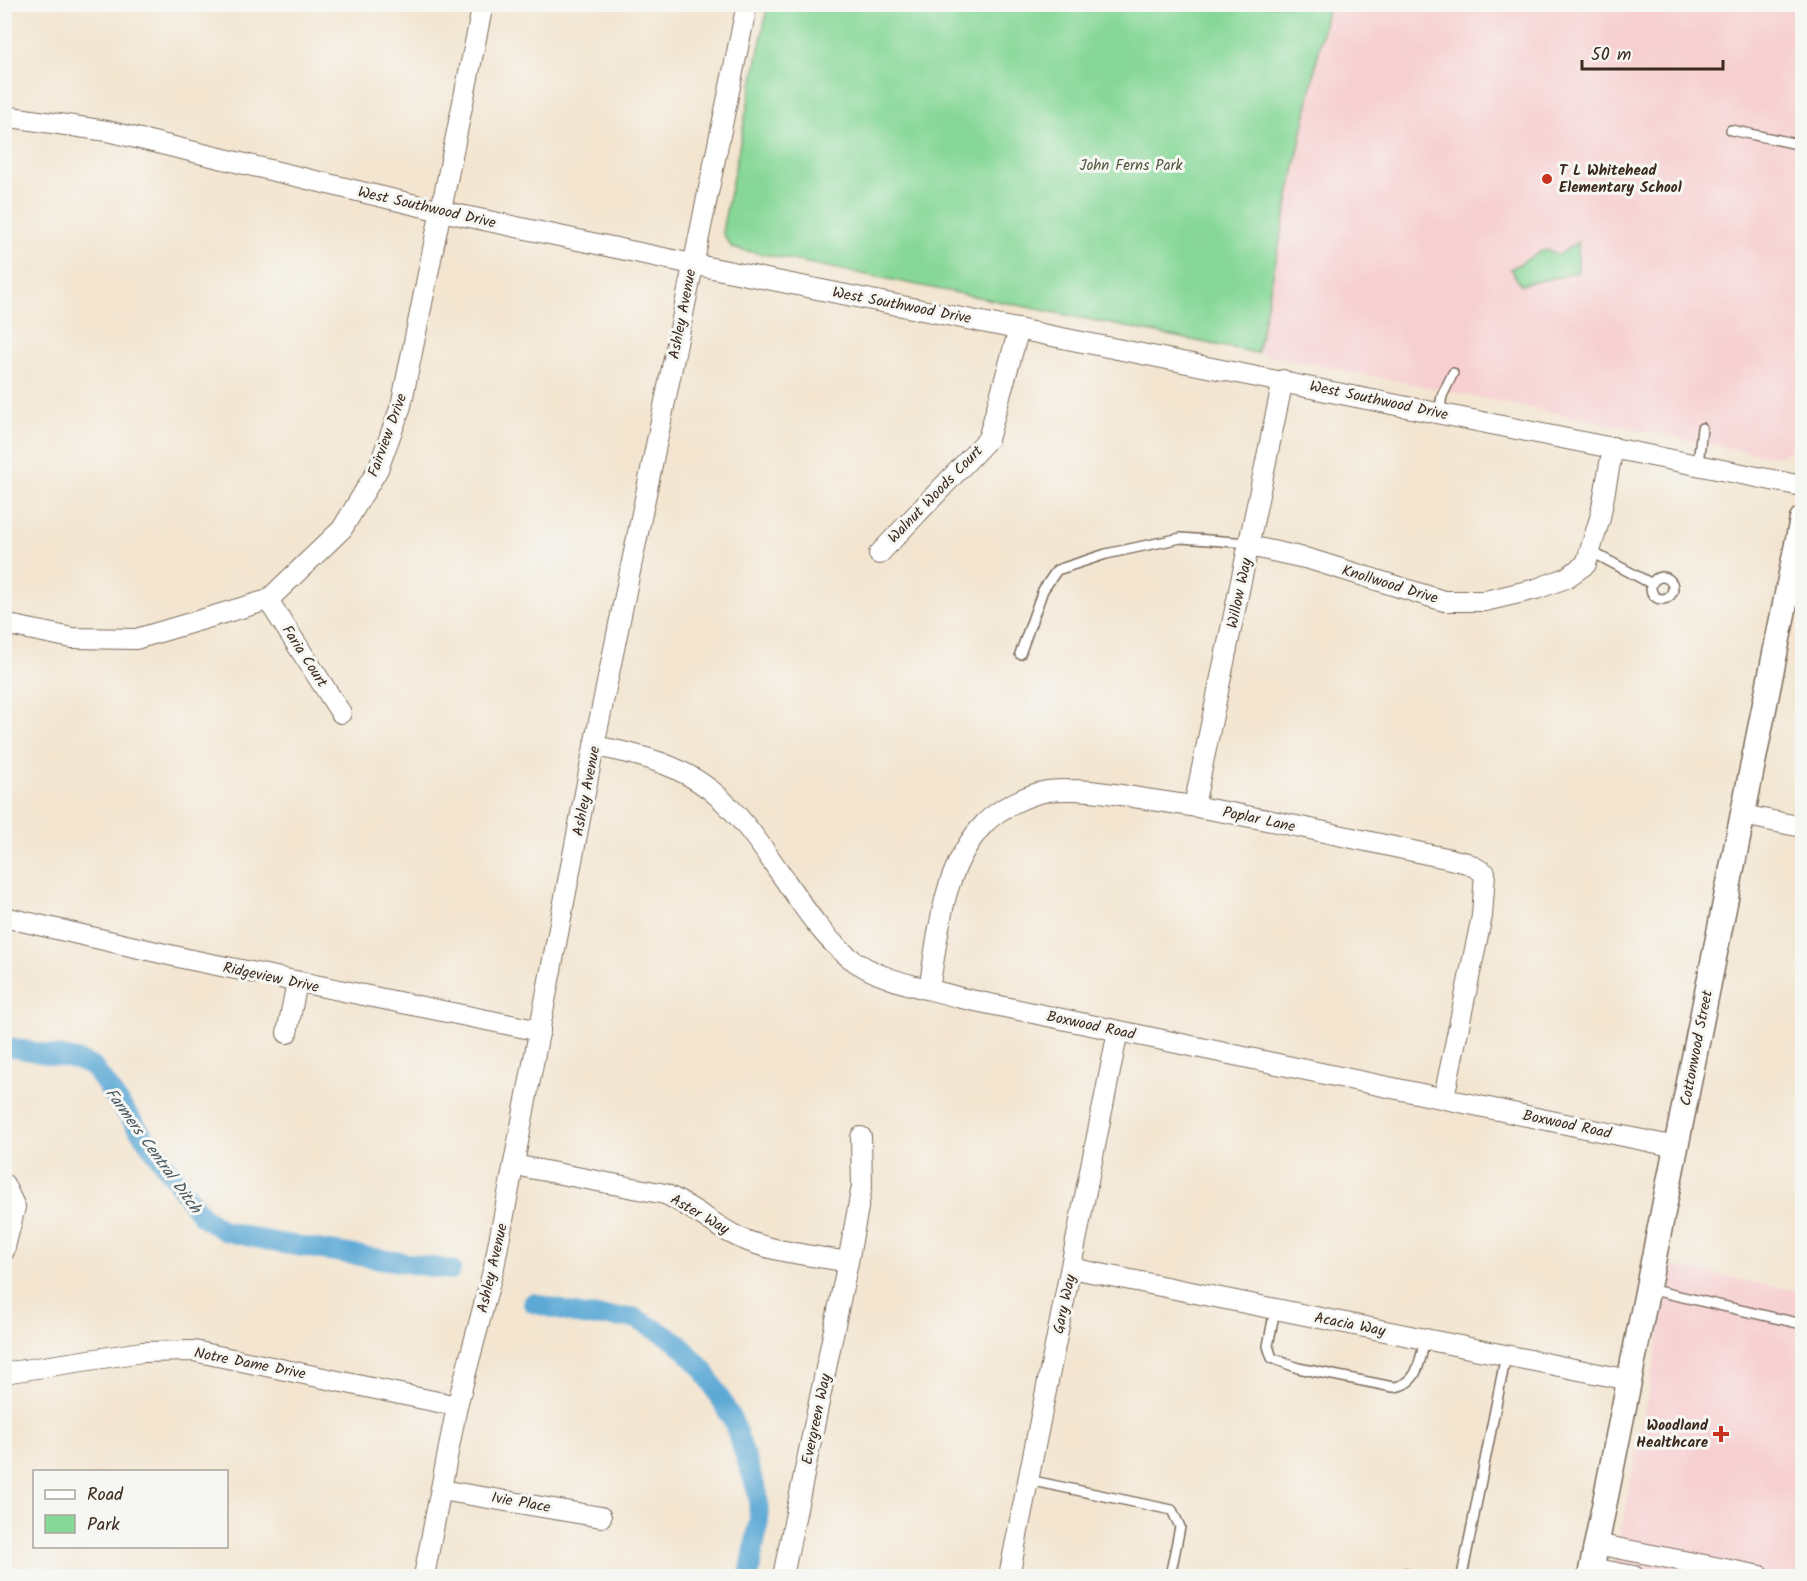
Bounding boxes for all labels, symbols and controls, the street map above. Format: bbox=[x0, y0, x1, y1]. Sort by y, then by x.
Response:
scale bar bbox=[1582, 33, 1723, 71]
text: 50 m bbox=[1591, 41, 1631, 70]
park label: John Ferns Park bbox=[1079, 154, 1183, 178]
place label: T L Whitehead Elementary School bbox=[1559, 159, 1682, 200]
marker: T L Whitehead Elementary School bbox=[1540, 172, 1554, 186]
street label: West Southwood Drive bbox=[355, 180, 498, 236]
street label: Ashley Avenue bbox=[663, 267, 704, 361]
street label: West Southwood Drive bbox=[830, 281, 974, 331]
street label: West Southwood Drive bbox=[1307, 375, 1450, 427]
street label: Fairview Drive bbox=[362, 390, 414, 481]
street label: Walnut Woods Court bbox=[882, 440, 989, 549]
street label: Willow Way bbox=[1221, 555, 1259, 631]
street label: Knollwood Drive bbox=[1339, 559, 1441, 611]
street label: Faria Court bbox=[275, 621, 333, 693]
street label: Ashley Avenue bbox=[567, 744, 608, 838]
street label: Poplar Lane bbox=[1220, 801, 1298, 839]
street label: Ridgeview Drive bbox=[220, 956, 321, 1000]
street label: Cottonwood Street bbox=[1674, 988, 1720, 1108]
street label: Boxwood Road bbox=[1044, 1005, 1138, 1047]
water label: Farmers Central Ditch bbox=[99, 1083, 208, 1220]
street label: Boxwood Road bbox=[1520, 1104, 1614, 1146]
street label: Aster Way bbox=[665, 1188, 734, 1242]
street label: Ashley Avenue bbox=[471, 1221, 515, 1315]
street label: Gary Way bbox=[1047, 1271, 1083, 1336]
street label: Acacia Way bbox=[1312, 1306, 1388, 1344]
street label: Notre Dame Drive bbox=[192, 1341, 308, 1387]
street label: Evergreen Way bbox=[796, 1371, 839, 1467]
place label: Woodland Healthcare bbox=[1636, 1414, 1709, 1455]
marker: Woodland Healthcare bbox=[1712, 1425, 1730, 1443]
legend bbox=[33, 1470, 228, 1548]
text: Road bbox=[87, 1481, 124, 1510]
street label: Ivie Place bbox=[489, 1486, 552, 1520]
text: Park bbox=[87, 1511, 120, 1540]

